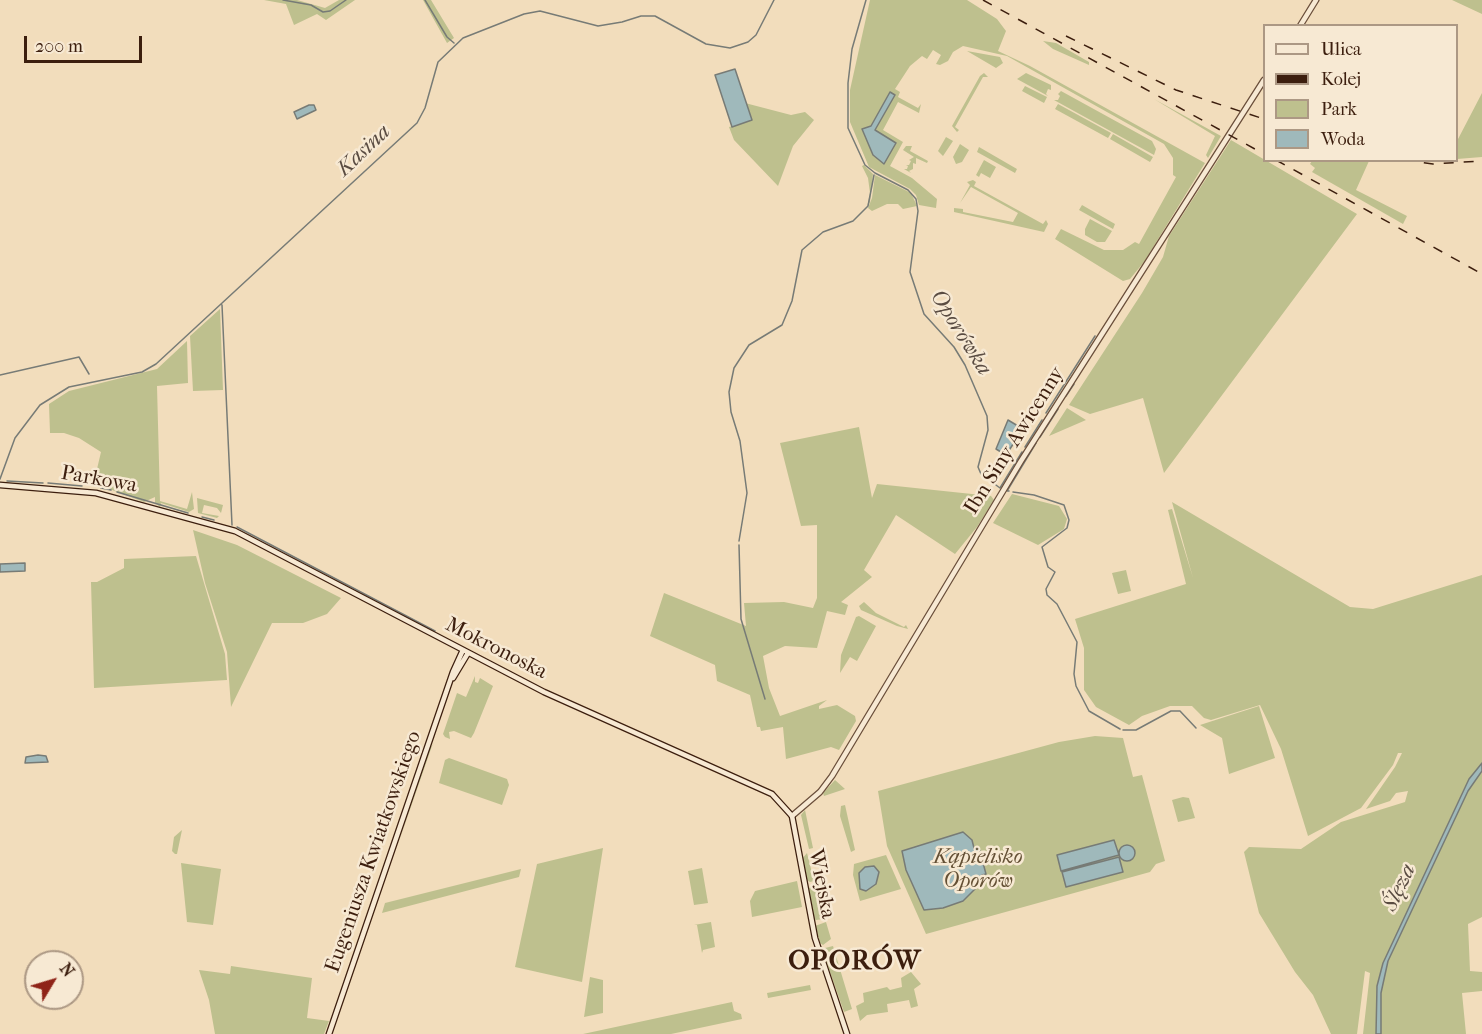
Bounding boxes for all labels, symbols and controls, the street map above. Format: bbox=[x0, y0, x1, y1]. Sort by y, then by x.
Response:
scale bar bbox=[27, 24, 146, 62]
legend bbox=[1263, 24, 1458, 162]
text: 200 m bbox=[35, 36, 83, 57]
text: Ulica bbox=[1321, 39, 1361, 60]
text: Kolej bbox=[1321, 69, 1361, 90]
text: Park bbox=[1321, 99, 1357, 120]
water label: Kasina bbox=[331, 119, 397, 183]
text: Woda bbox=[1321, 129, 1365, 150]
water label: Oporówka bbox=[923, 285, 997, 381]
street label: Ibn Siny Awicenny bbox=[960, 363, 1070, 519]
street label: Parkowa bbox=[59, 461, 139, 499]
street label: Mokronoska bbox=[441, 613, 551, 685]
street label: Eugeniusza Kwiatkowskiego bbox=[321, 728, 427, 976]
park label: Kąpielisko Oporów bbox=[933, 845, 1023, 895]
street label: Wiejska bbox=[802, 847, 840, 921]
water label: Ślęza bbox=[1378, 860, 1422, 916]
district label: OPORÓW bbox=[788, 946, 922, 978]
north arrow bbox=[24, 950, 84, 1010]
text: N bbox=[56, 959, 78, 980]

